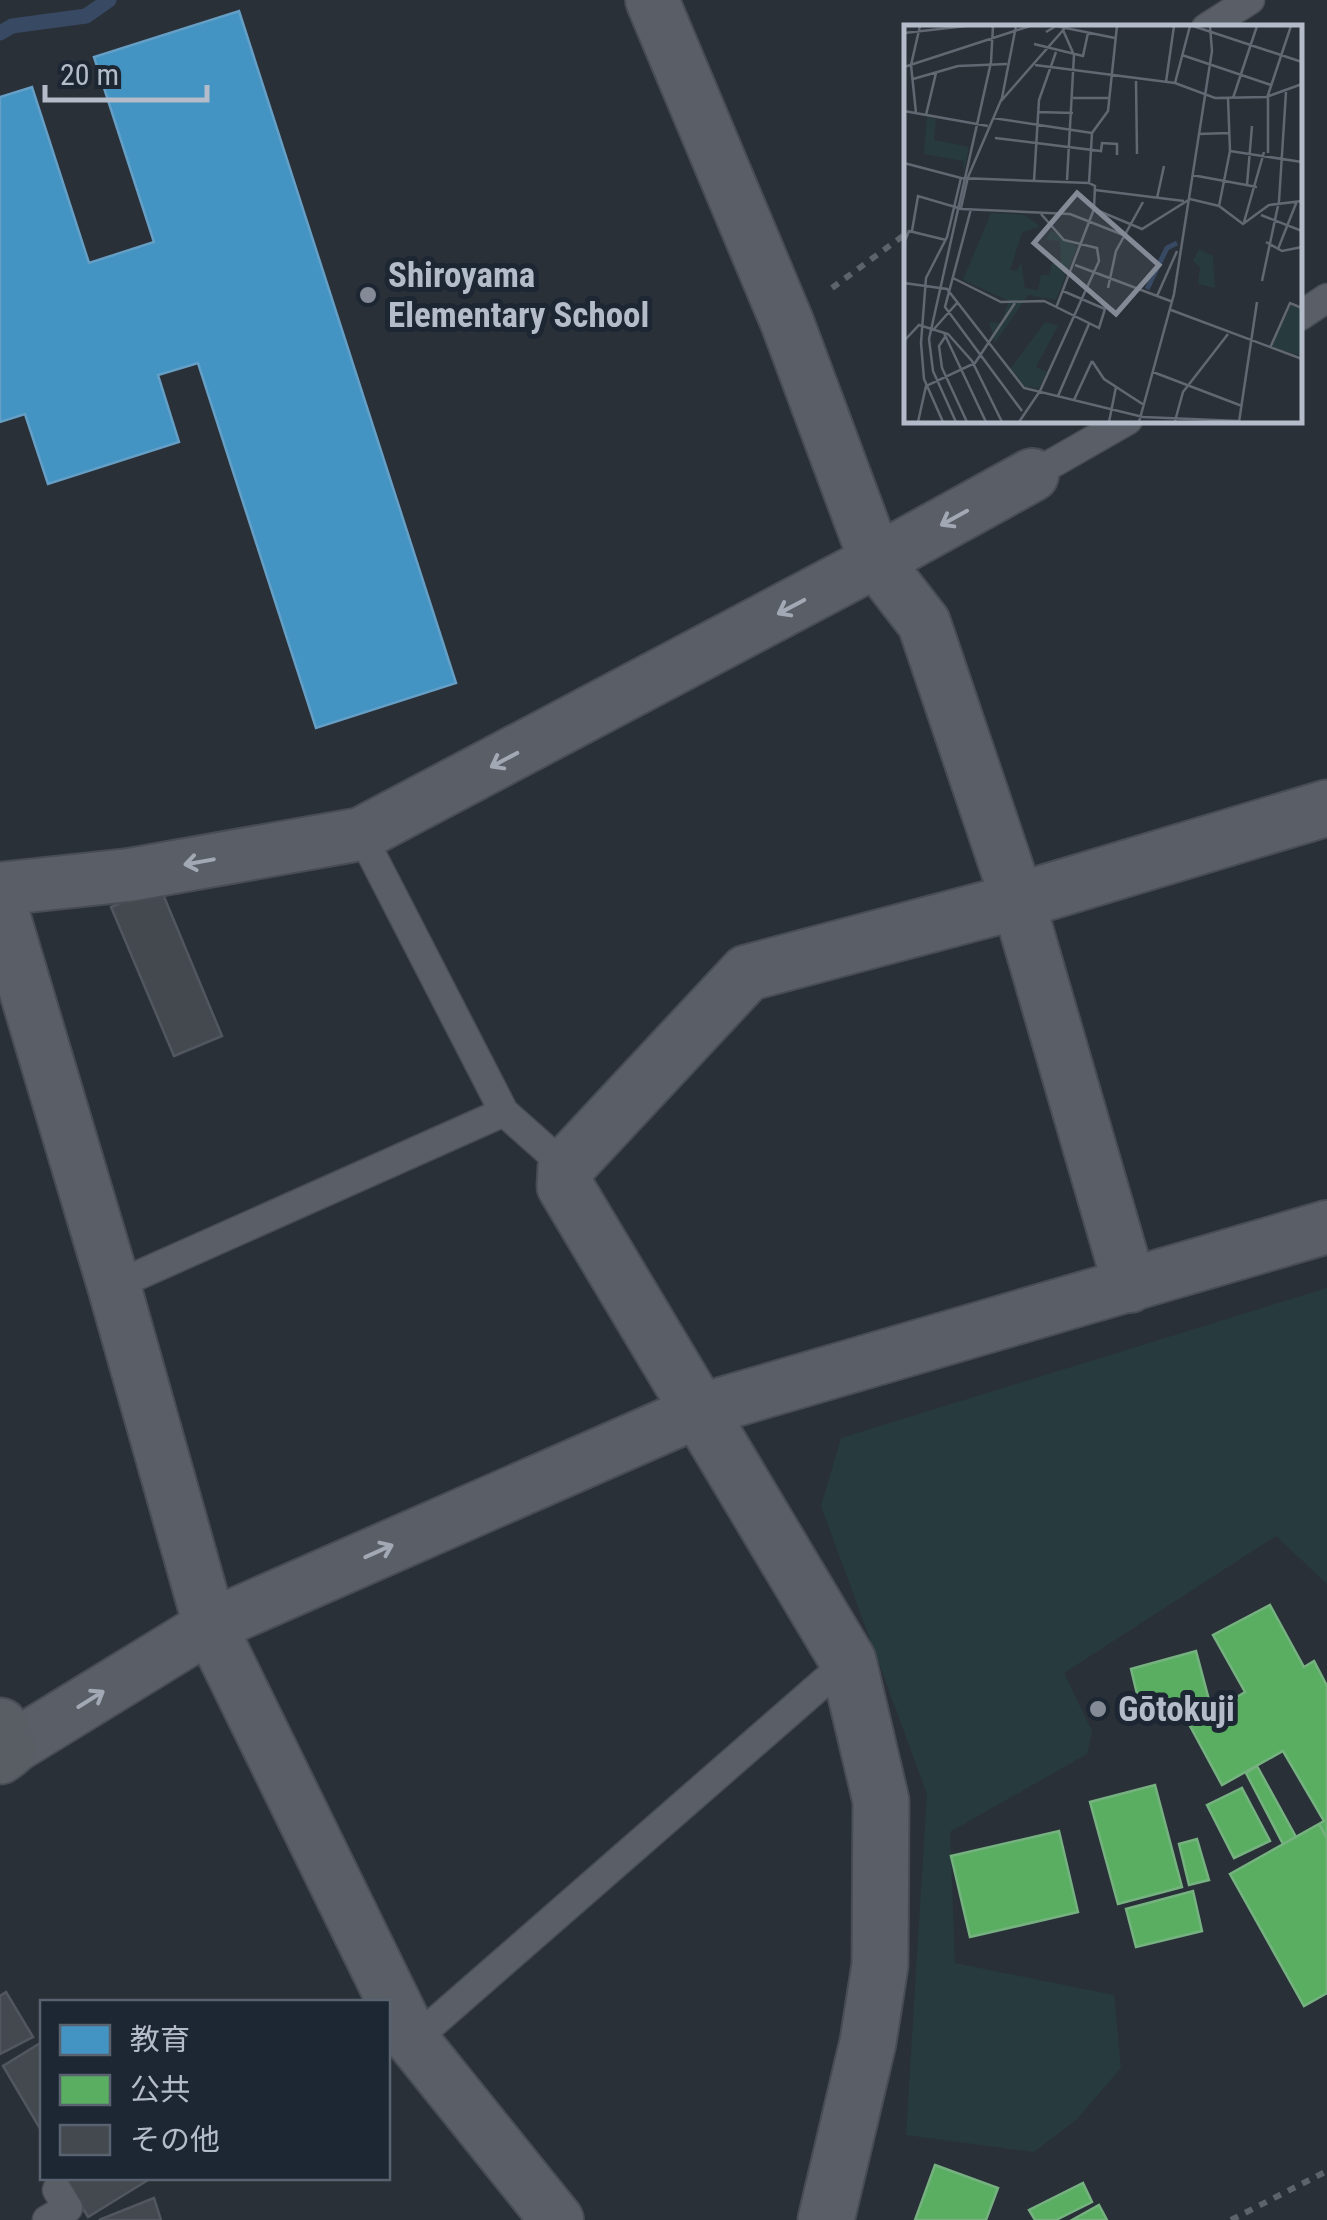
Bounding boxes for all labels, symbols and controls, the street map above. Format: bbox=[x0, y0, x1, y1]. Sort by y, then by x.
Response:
inset map bbox=[904, 25, 1302, 422]
scale bar bbox=[45, 40, 208, 102]
text: 20 m bbox=[60, 57, 119, 92]
place label: Shiroyama Elementary School bbox=[388, 255, 649, 336]
marker: Shiroyama Elementary School bbox=[357, 284, 379, 306]
one-way arrow bbox=[940, 508, 969, 528]
one-way arrow bbox=[776, 598, 806, 617]
one-way arrow bbox=[489, 751, 519, 770]
one-way arrow bbox=[184, 853, 216, 872]
one-way arrow bbox=[363, 1541, 393, 1560]
one-way arrow bbox=[76, 1689, 105, 1710]
place label: Gōtokuji bbox=[1118, 1689, 1235, 1730]
marker: Gōtokuji bbox=[1087, 1698, 1109, 1720]
legend bbox=[40, 2000, 390, 2180]
text: 教育 bbox=[130, 2022, 190, 2057]
text: 公共 bbox=[130, 2072, 190, 2107]
text: その他 bbox=[130, 2122, 220, 2157]

